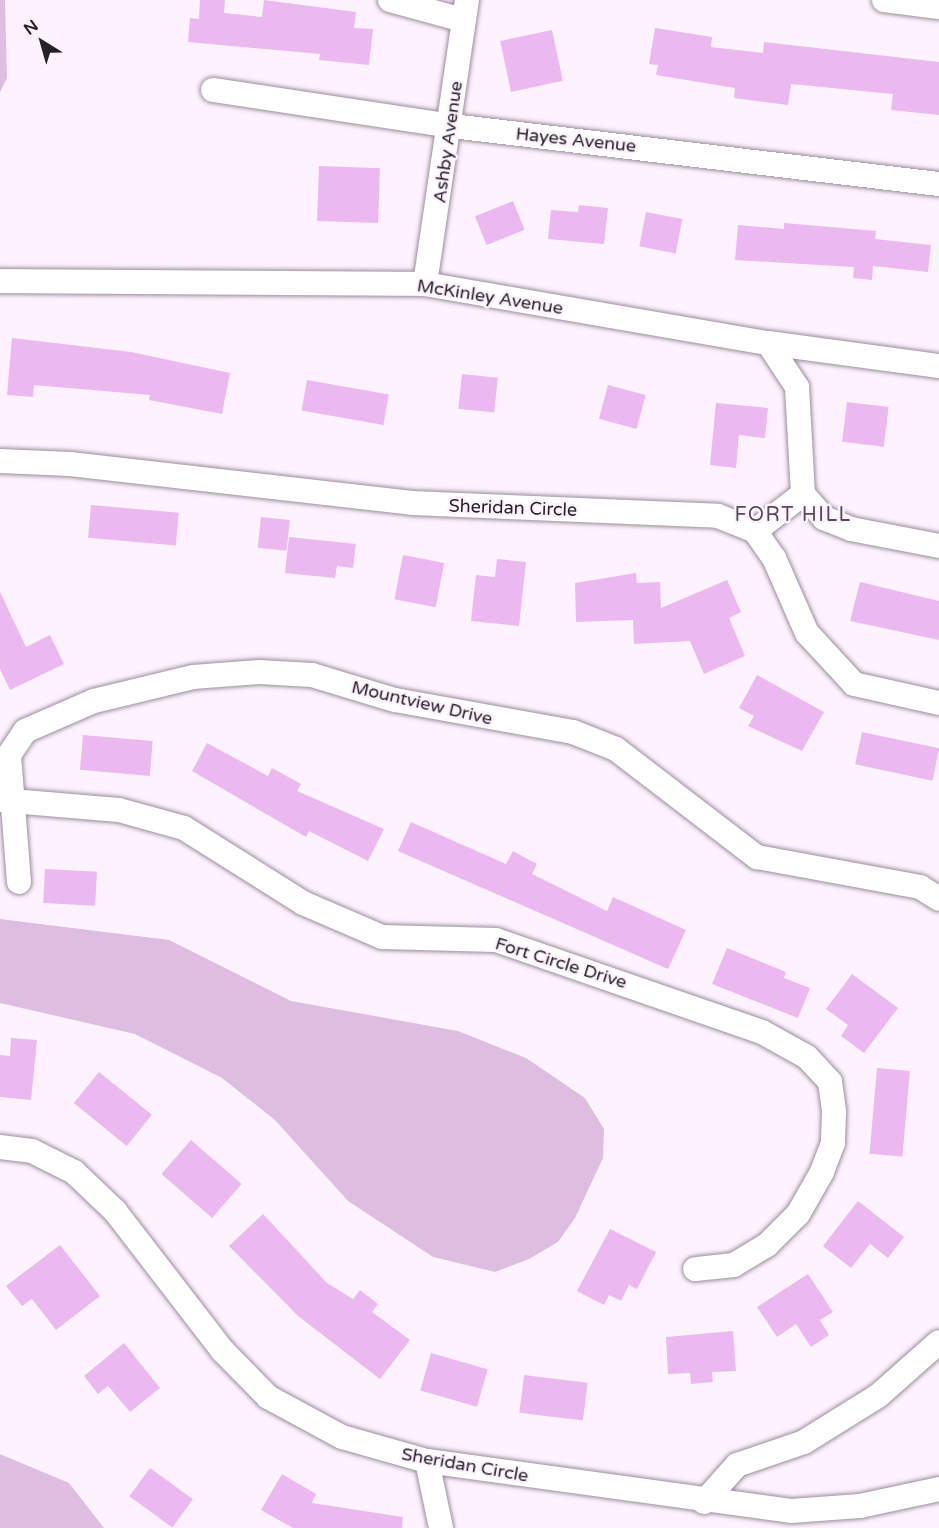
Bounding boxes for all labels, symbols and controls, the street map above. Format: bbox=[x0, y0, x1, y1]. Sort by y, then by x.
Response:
north arrow bbox=[12, 12, 72, 72]
text: N bbox=[20, 16, 42, 39]
street label: Ashby Avenue bbox=[429, 80, 467, 204]
street label: Hayes Avenue bbox=[515, 123, 637, 157]
street label: McKinley Avenue bbox=[415, 275, 565, 319]
street label: Sheridan Circle bbox=[448, 495, 578, 521]
district label: FORT HILL bbox=[735, 503, 851, 527]
street label: Mountview Drive bbox=[349, 676, 495, 730]
street label: Fort Circle Drive bbox=[493, 933, 629, 993]
street label: Sheridan Circle bbox=[400, 1443, 530, 1487]

